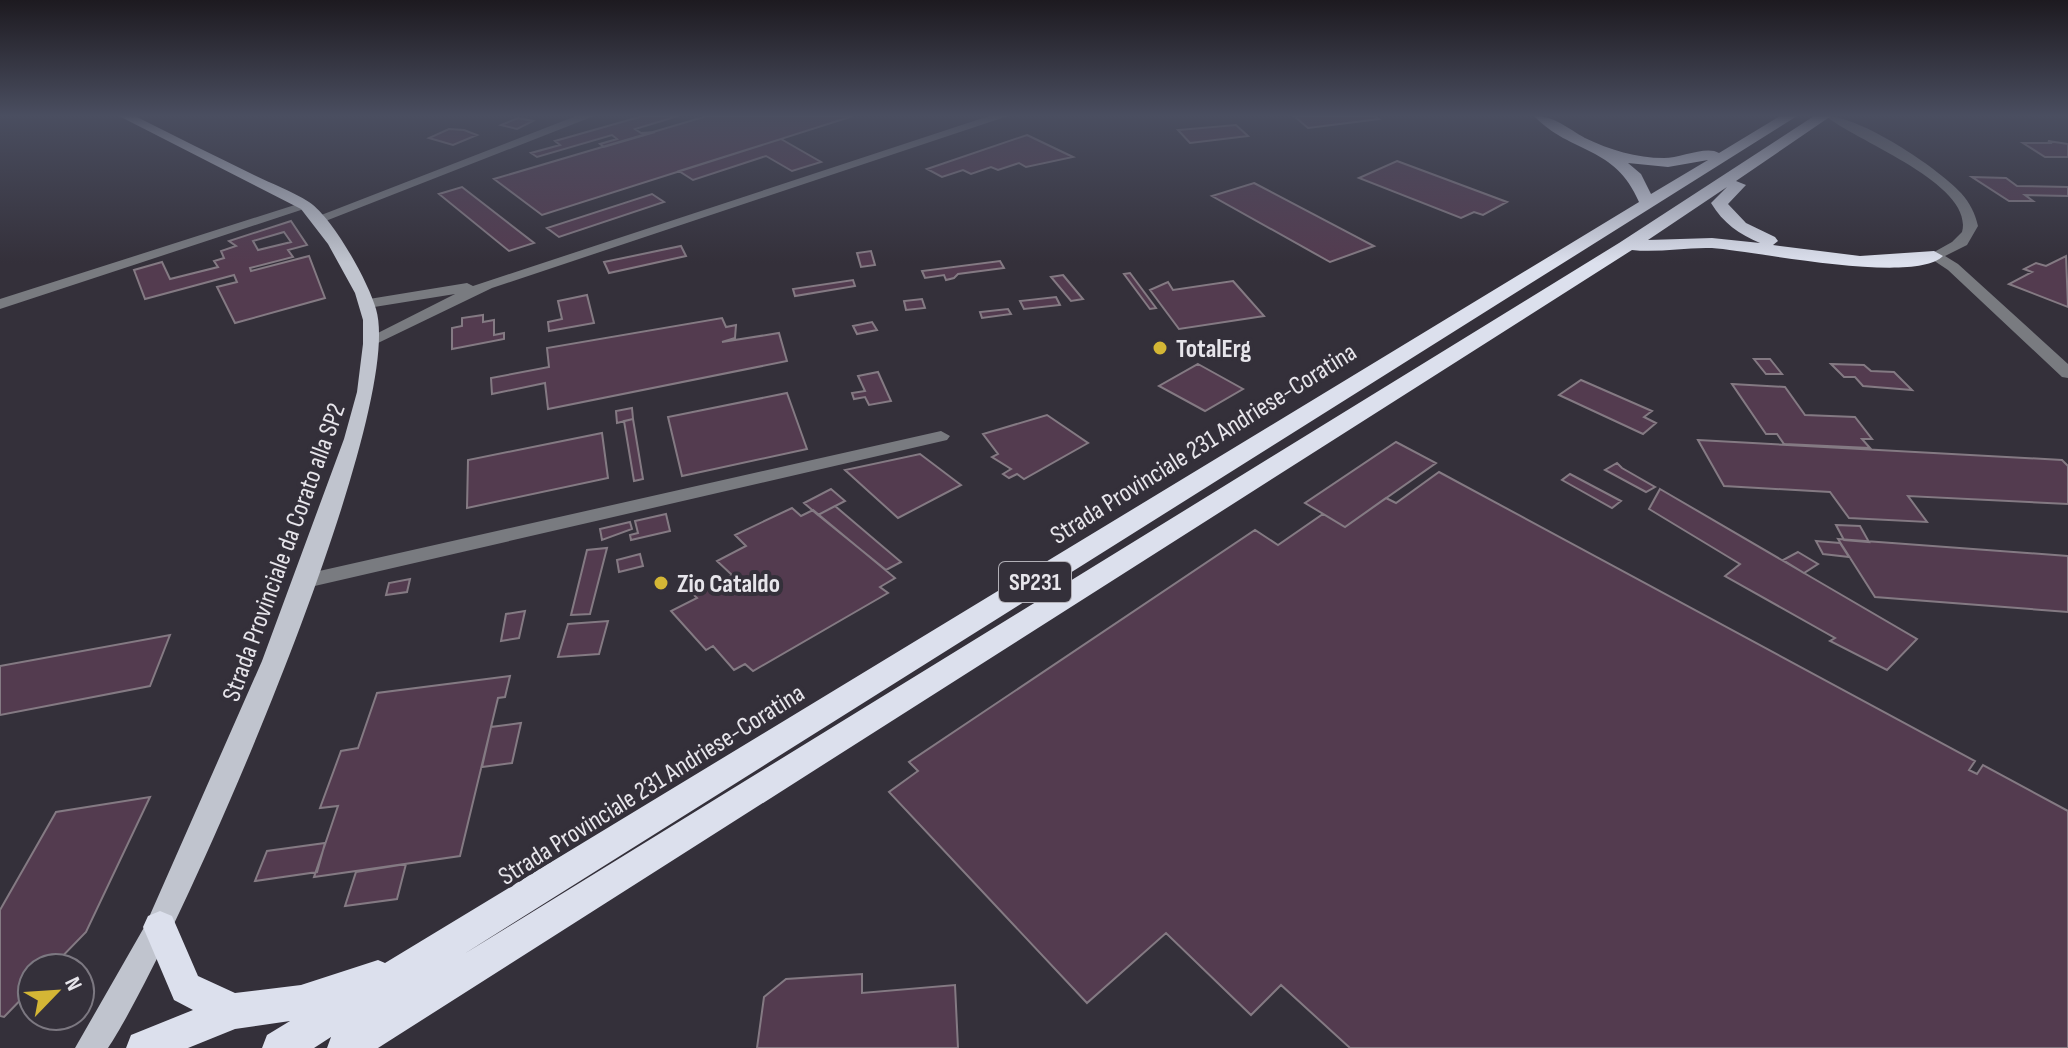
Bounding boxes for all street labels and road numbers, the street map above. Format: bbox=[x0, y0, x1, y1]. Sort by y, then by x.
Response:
street label: Strada Provinciale 231 Andriese-Coratina bbox=[1045, 337, 1363, 552]
street label: Strada Provinciale da Corato alla SP2 bbox=[216, 399, 353, 706]
road number: SP231 bbox=[999, 562, 1071, 602]
street label: Strada Provinciale 231 Andriese-Coratina bbox=[493, 678, 811, 893]

